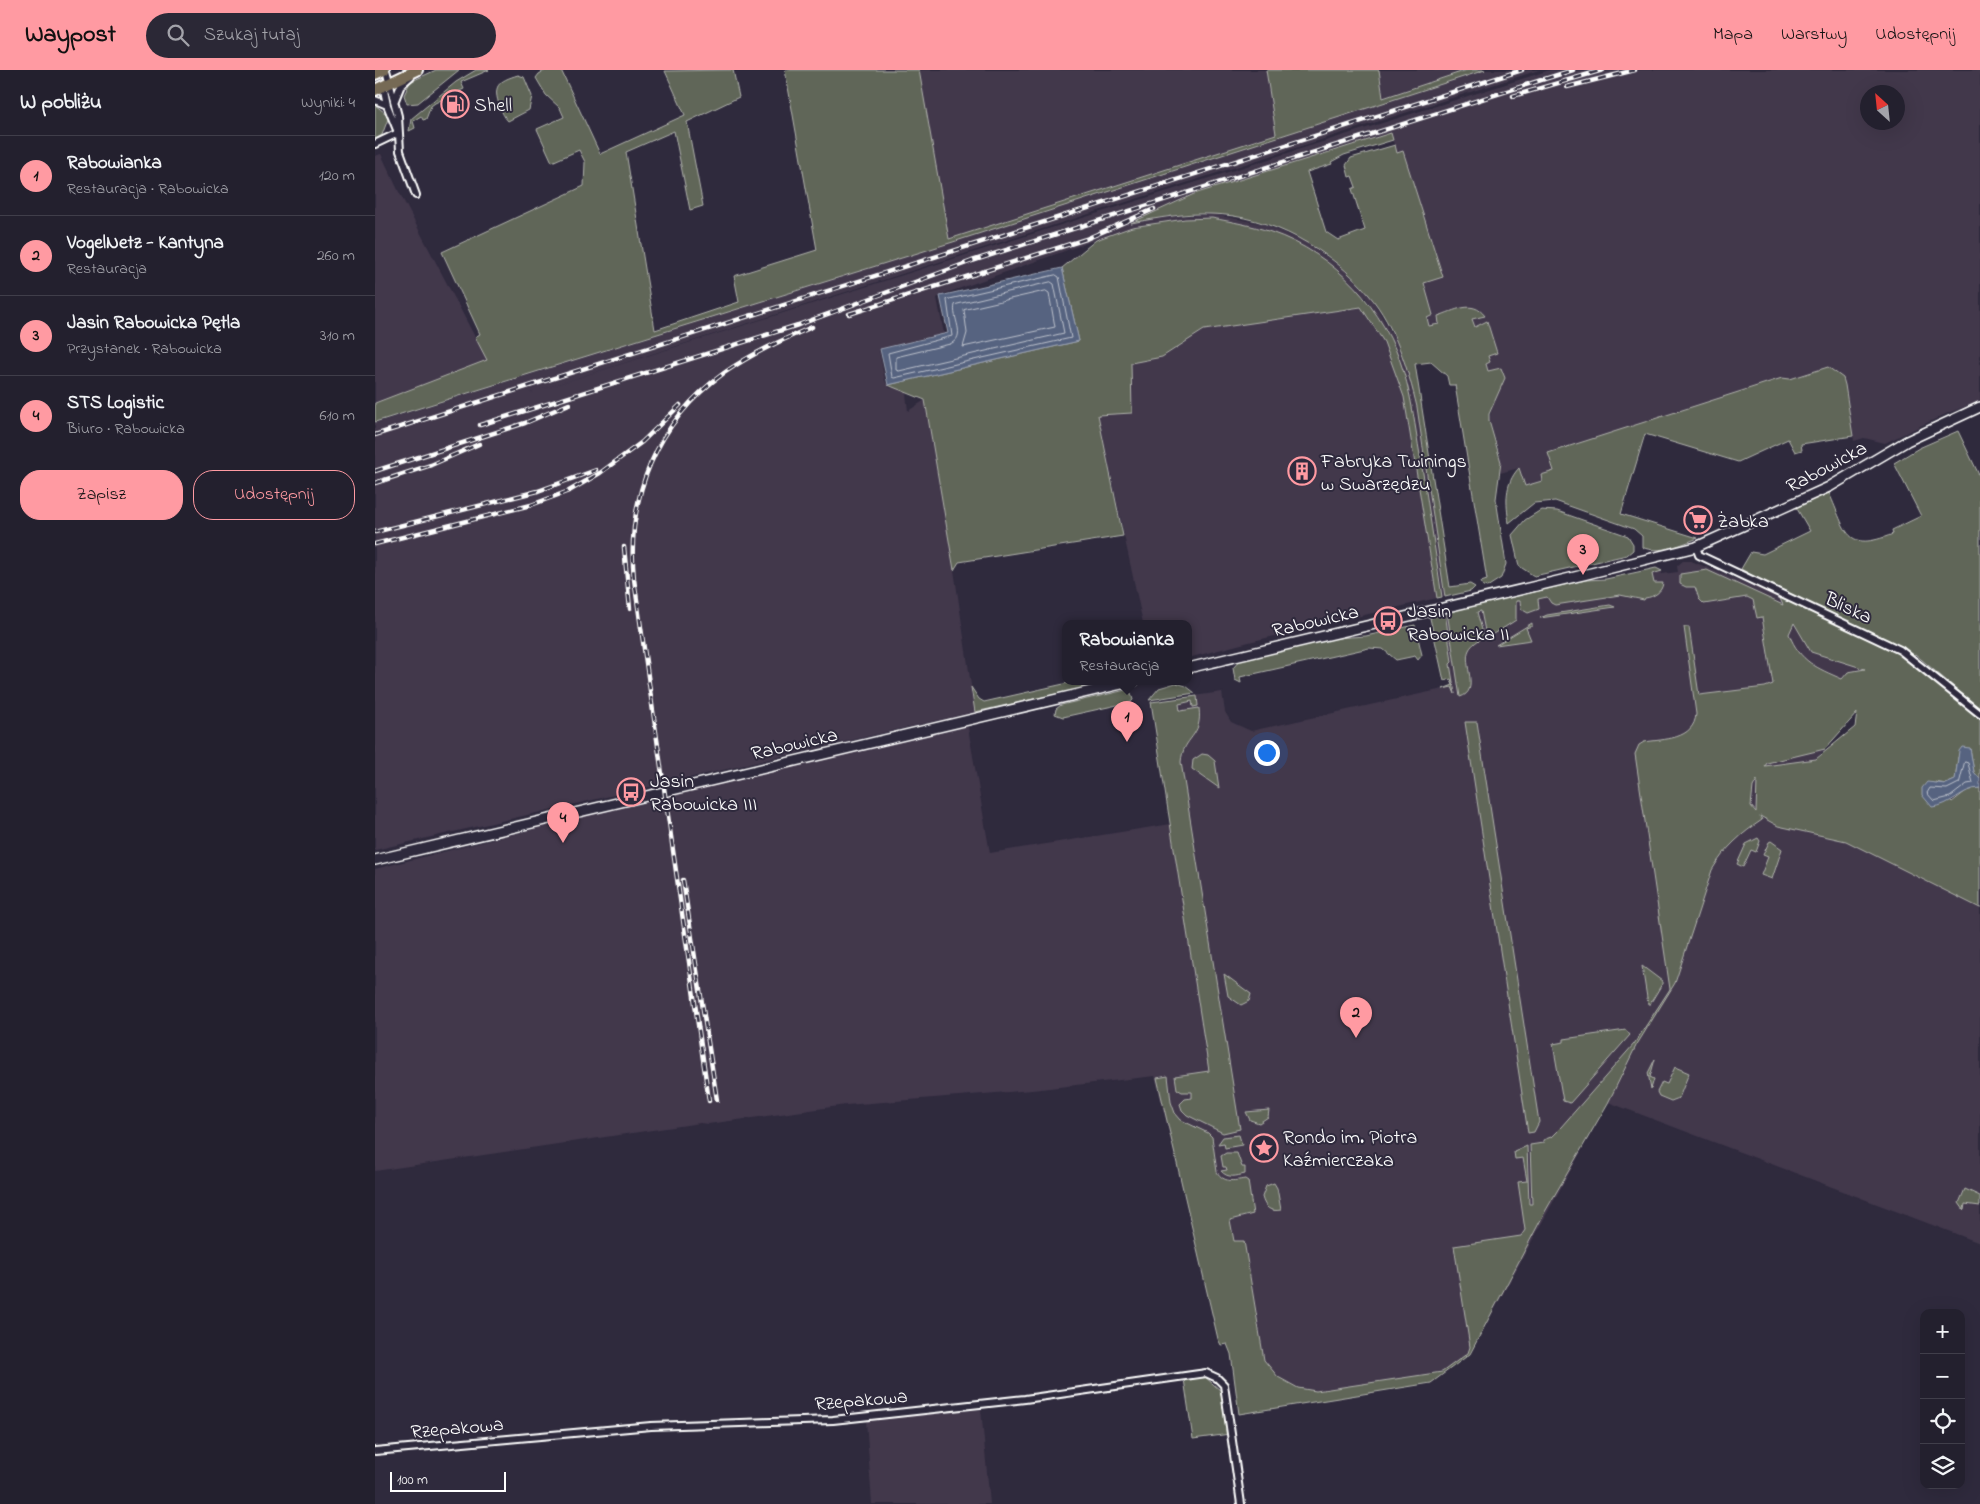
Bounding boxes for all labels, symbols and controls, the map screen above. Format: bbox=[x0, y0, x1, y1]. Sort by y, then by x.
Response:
search box bbox=[146, 13, 496, 58]
text: Waypost bbox=[25, 18, 116, 53]
icon: search bbox=[164, 21, 192, 49]
text: Szukaj tutaj bbox=[204, 22, 299, 49]
text: Mapa bbox=[1713, 22, 1753, 48]
text: Warstwy bbox=[1781, 22, 1847, 48]
text: Udostępnij bbox=[1875, 22, 1955, 48]
north arrow bbox=[1860, 85, 1905, 130]
text: W pobliżu bbox=[20, 88, 102, 118]
fuel station icon: Shell bbox=[440, 89, 470, 119]
text: Wyniki: 4 bbox=[301, 91, 355, 115]
place label: Shell bbox=[474, 92, 512, 121]
text: Rabowianka bbox=[67, 150, 162, 177]
text: 1 bbox=[33, 164, 39, 188]
text: 120 m bbox=[319, 164, 355, 188]
text: Restauracja · Rabowicka bbox=[67, 177, 229, 201]
text: VogelNetz - Kantyna bbox=[67, 230, 224, 257]
text: 2 bbox=[32, 244, 40, 268]
text: 260 m bbox=[317, 244, 355, 268]
text: Restauracja bbox=[67, 257, 147, 281]
text: Jasin Rabowicka Pętla bbox=[67, 310, 240, 337]
text: 3 bbox=[33, 324, 39, 348]
text: 310 m bbox=[320, 324, 355, 348]
text: Przystanek · Rabowicka bbox=[67, 337, 222, 361]
text: STS Logistic bbox=[67, 390, 164, 417]
text: 4 bbox=[33, 404, 39, 428]
text: 610 m bbox=[320, 404, 355, 428]
text: Biuro · Rabowicka bbox=[67, 417, 185, 441]
street label: Rabowicka bbox=[1782, 435, 1873, 502]
place label: Fabryka Twinings w Swarzędzu bbox=[1320, 448, 1467, 500]
building icon: Fabryka Twinings w Swarzędzu bbox=[1287, 456, 1317, 486]
button: Zapisz bbox=[20, 470, 183, 520]
button: Udostępnij bbox=[193, 470, 355, 520]
supermarket icon: Żabka bbox=[1683, 505, 1713, 535]
place label: Żabka bbox=[1717, 508, 1769, 537]
pin: 3 bbox=[1567, 534, 1599, 575]
street label: Bliska bbox=[1819, 585, 1876, 633]
street label: Rabowicka bbox=[1269, 598, 1362, 646]
place label: Jasin Rabowicka II bbox=[1407, 598, 1509, 650]
bus stop icon: Jasin Rabowicka II bbox=[1373, 606, 1403, 636]
popup bbox=[1062, 620, 1192, 685]
text: Rabowianka bbox=[1080, 627, 1174, 654]
text: Restauracja bbox=[1080, 654, 1159, 678]
pin: 1 bbox=[1111, 701, 1143, 742]
street label: Rabowicka bbox=[748, 721, 841, 769]
your location bbox=[1254, 740, 1280, 766]
place label: Jasin Rabowicka III bbox=[650, 768, 757, 820]
bus stop icon: Jasin Rabowicka III bbox=[616, 777, 646, 807]
pin: 4 bbox=[547, 802, 579, 843]
pin: 2 bbox=[1340, 997, 1372, 1038]
place label: Rondo im. Piotra Kaźmierczaka bbox=[1283, 1124, 1417, 1176]
place icon: Rondo im. Piotra Kaźmierczaka bbox=[1249, 1133, 1279, 1163]
map controls bbox=[1920, 1309, 1965, 1489]
button: + bbox=[1920, 1309, 1965, 1354]
button: − bbox=[1920, 1354, 1965, 1399]
street label: Rzepakowa bbox=[814, 1383, 909, 1420]
button: locate bbox=[1920, 1399, 1965, 1444]
street label: Rzepakowa bbox=[410, 1411, 505, 1448]
button: layers bbox=[1920, 1444, 1965, 1489]
scale bar bbox=[390, 1469, 506, 1492]
text: 100 m bbox=[397, 1470, 428, 1491]

